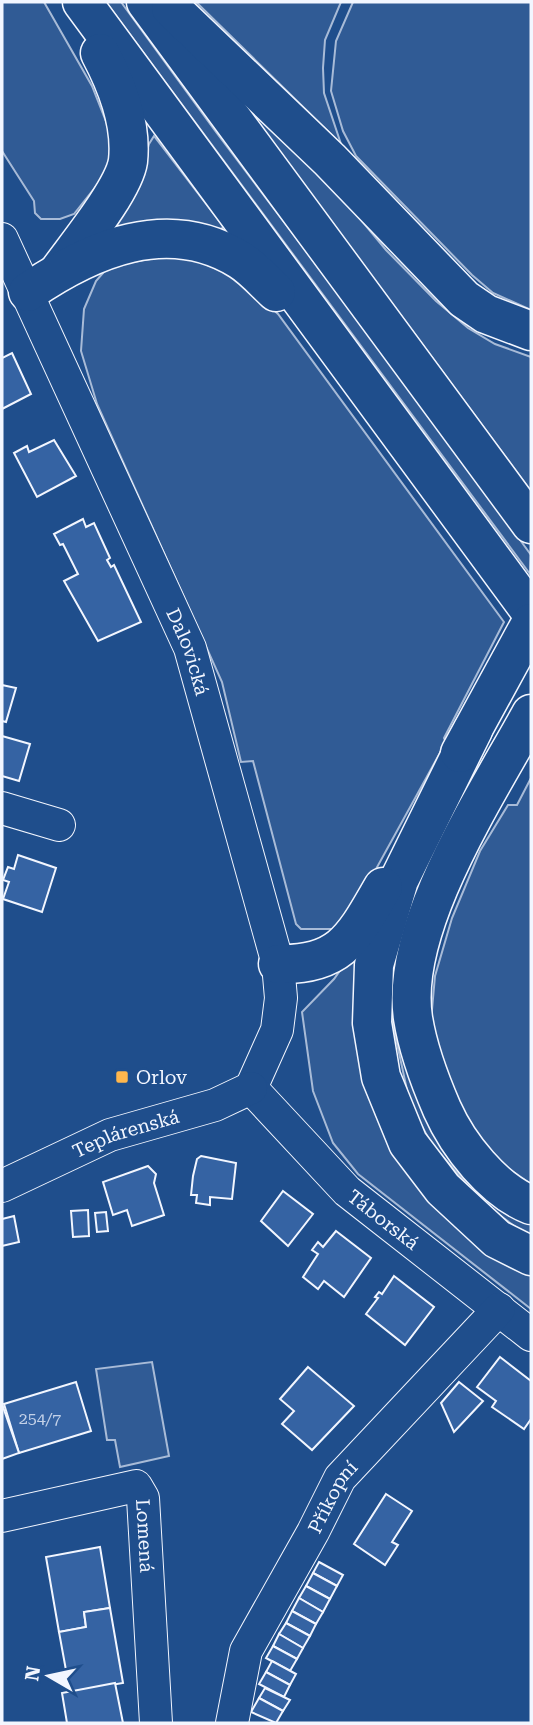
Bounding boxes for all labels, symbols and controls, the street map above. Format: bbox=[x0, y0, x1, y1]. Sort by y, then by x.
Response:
street label: Dalovická bbox=[162, 604, 214, 699]
place label: Orlov bbox=[136, 1066, 187, 1089]
marker: Orlov bbox=[114, 1069, 130, 1085]
street label: Teplárenská bbox=[69, 1104, 182, 1163]
street label: Táborská bbox=[343, 1184, 424, 1255]
house number: 254/7 bbox=[19, 1409, 61, 1428]
street label: Příkopní bbox=[303, 1456, 362, 1537]
street label: Lomená bbox=[132, 1498, 159, 1574]
north arrow bbox=[14, 1641, 84, 1711]
text: N bbox=[20, 1664, 45, 1682]

